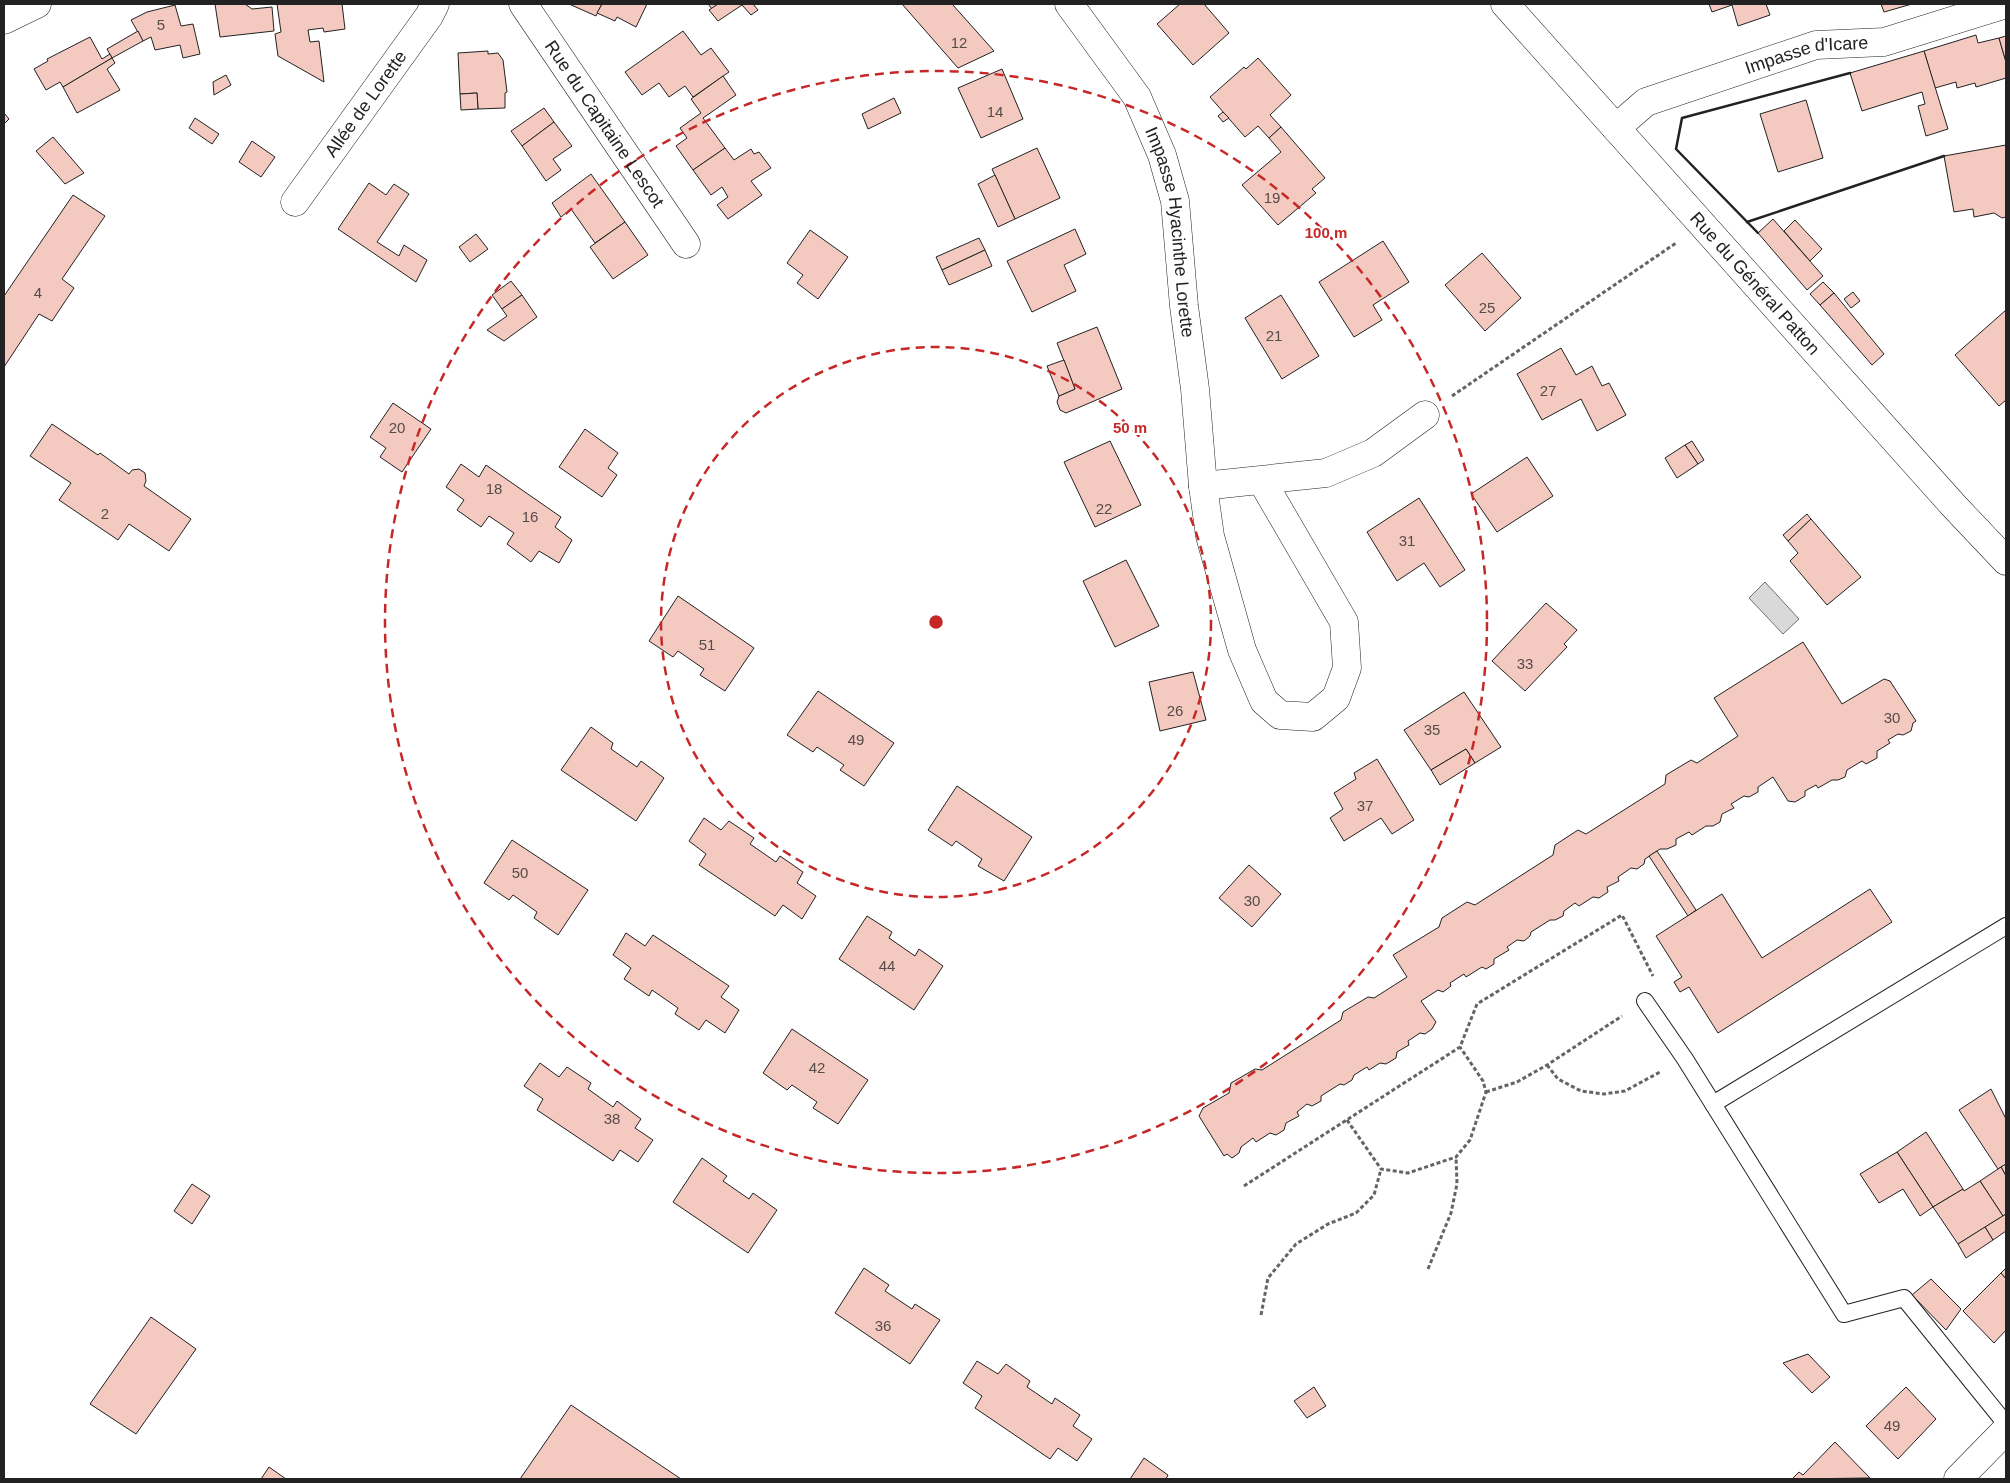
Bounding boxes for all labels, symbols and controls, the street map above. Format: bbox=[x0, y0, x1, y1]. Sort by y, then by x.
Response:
house number: 5 bbox=[157, 16, 165, 33]
street label: Impasse d'Icare bbox=[1742, 33, 1869, 78]
house number: 12 bbox=[951, 34, 967, 51]
street label: Rue du Capitaine Lescot bbox=[541, 37, 668, 211]
street label: Allée de Lorette bbox=[321, 47, 411, 161]
house number: 14 bbox=[987, 103, 1003, 120]
street label: Impasse Hyacinthe Lorette bbox=[1141, 124, 1198, 339]
house number: 19 bbox=[1264, 189, 1280, 206]
street label: Rue du Général Patton bbox=[1686, 208, 1824, 359]
text: 100 m bbox=[1305, 224, 1347, 241]
house number: 4 bbox=[34, 284, 42, 301]
house number: 25 bbox=[1479, 299, 1495, 316]
house number: 21 bbox=[1266, 327, 1282, 344]
house number: 27 bbox=[1540, 382, 1556, 399]
house number: 20 bbox=[389, 419, 405, 436]
text: 50 m bbox=[1113, 419, 1147, 436]
house number: 18 bbox=[486, 480, 502, 497]
house number: 22 bbox=[1096, 500, 1112, 517]
house number: 2 bbox=[101, 505, 109, 522]
house number: 16 bbox=[522, 508, 538, 525]
house number: 31 bbox=[1399, 532, 1415, 549]
centre of rings bbox=[927, 613, 945, 631]
house number: 51 bbox=[699, 636, 715, 653]
house number: 33 bbox=[1517, 655, 1533, 672]
house number: 26 bbox=[1167, 702, 1183, 719]
house number: 30 bbox=[1884, 709, 1900, 726]
house number: 35 bbox=[1424, 721, 1440, 738]
house number: 49 bbox=[848, 731, 864, 748]
house number: 37 bbox=[1357, 797, 1373, 814]
house number: 50 bbox=[512, 864, 528, 881]
house number: 30 bbox=[1244, 892, 1260, 909]
house number: 44 bbox=[879, 957, 895, 974]
house number: 42 bbox=[809, 1059, 825, 1076]
house number: 38 bbox=[604, 1110, 620, 1127]
house number: 36 bbox=[875, 1317, 891, 1334]
house number: 49 bbox=[1884, 1417, 1900, 1434]

